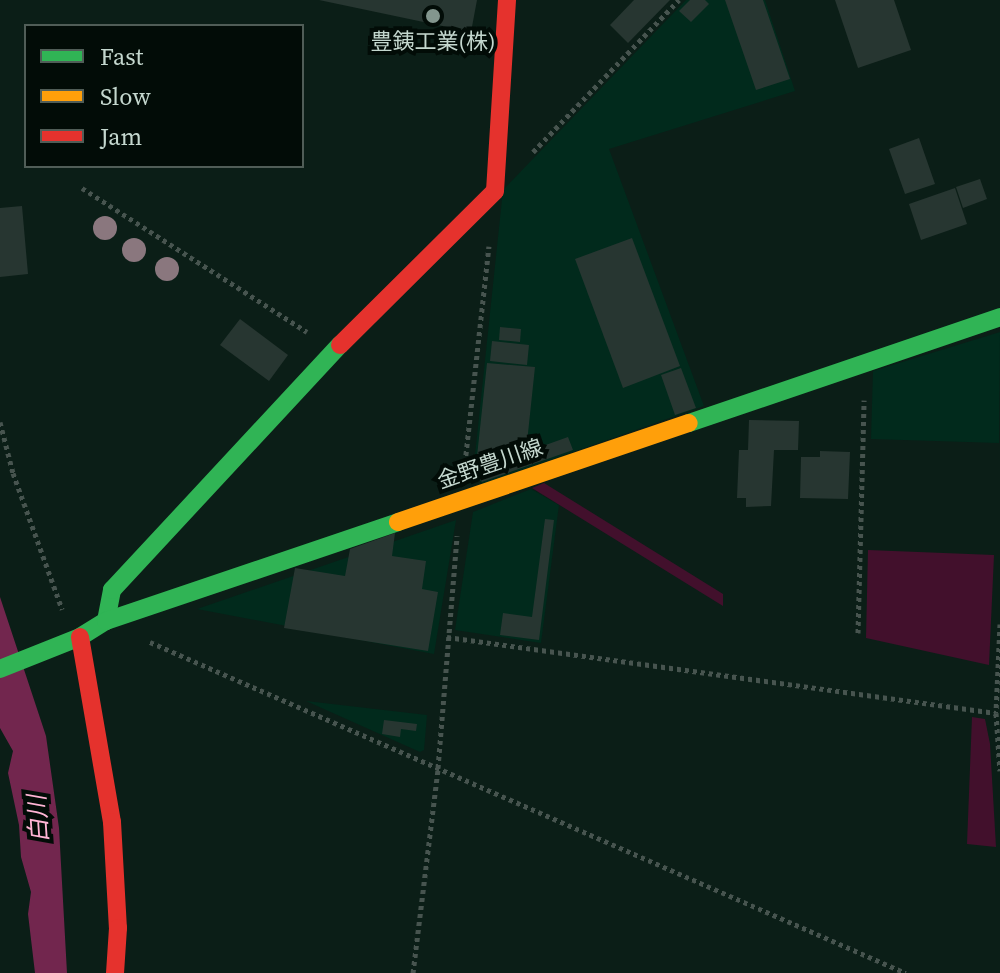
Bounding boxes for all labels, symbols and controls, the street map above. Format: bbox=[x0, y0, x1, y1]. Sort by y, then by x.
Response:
marker: 豊銕工業(株) bbox=[424, 7, 442, 25]
legend bbox=[24, 24, 304, 168]
place label: 豊銕工業(株) bbox=[371, 29, 495, 55]
text: Fast bbox=[100, 40, 143, 73]
text: Slow bbox=[100, 80, 151, 113]
text: Jam bbox=[100, 120, 142, 153]
street label: 金野豊川線 bbox=[434, 434, 546, 494]
water label: 白川 bbox=[22, 794, 54, 844]

